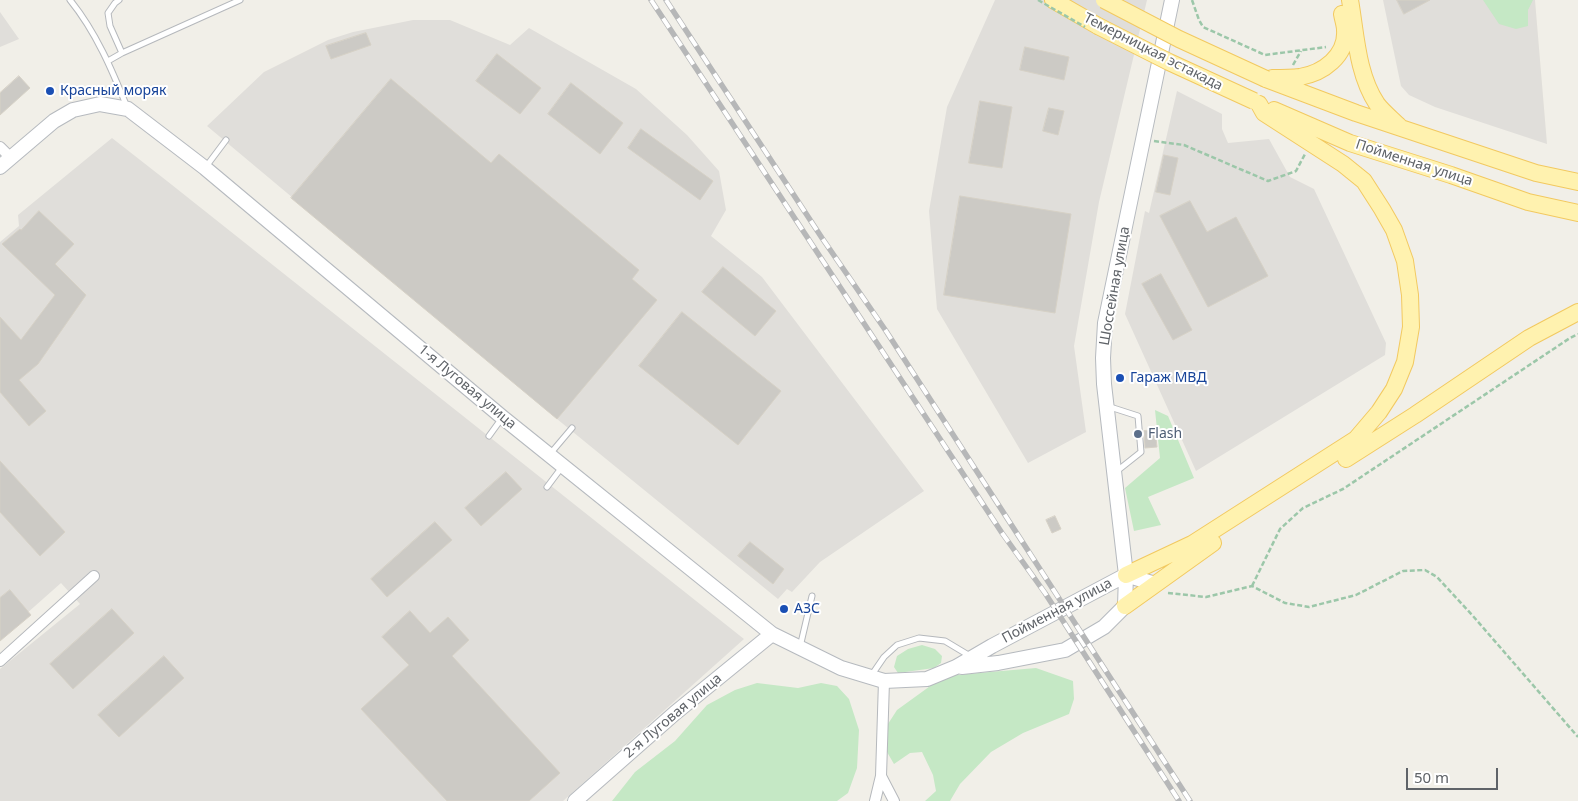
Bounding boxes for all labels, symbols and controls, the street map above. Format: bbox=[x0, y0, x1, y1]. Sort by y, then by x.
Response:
street label: Темерницкая эстакада bbox=[1081, 10, 1225, 94]
place label: Красный моряк bbox=[60, 83, 166, 99]
marker: Красный моряк bbox=[44, 85, 56, 97]
street label: Пойменная улица bbox=[1353, 136, 1475, 190]
street label: Шоссейная улица bbox=[1096, 225, 1134, 347]
street label: 1-я Луговая улица bbox=[415, 341, 519, 433]
place label: Гараж МВД bbox=[1130, 370, 1207, 386]
marker: Гараж МВД bbox=[1114, 372, 1126, 384]
place label: Flash bbox=[1148, 426, 1182, 442]
marker: Flash bbox=[1132, 428, 1144, 440]
street label: Пойменная улица bbox=[999, 575, 1115, 647]
place label: АЗС bbox=[794, 601, 820, 617]
marker: АЗС bbox=[778, 603, 790, 615]
street label: 2-я Луговая улица bbox=[621, 670, 725, 762]
scale bar bbox=[1408, 758, 1500, 790]
text: 50 m bbox=[1414, 767, 1449, 787]

